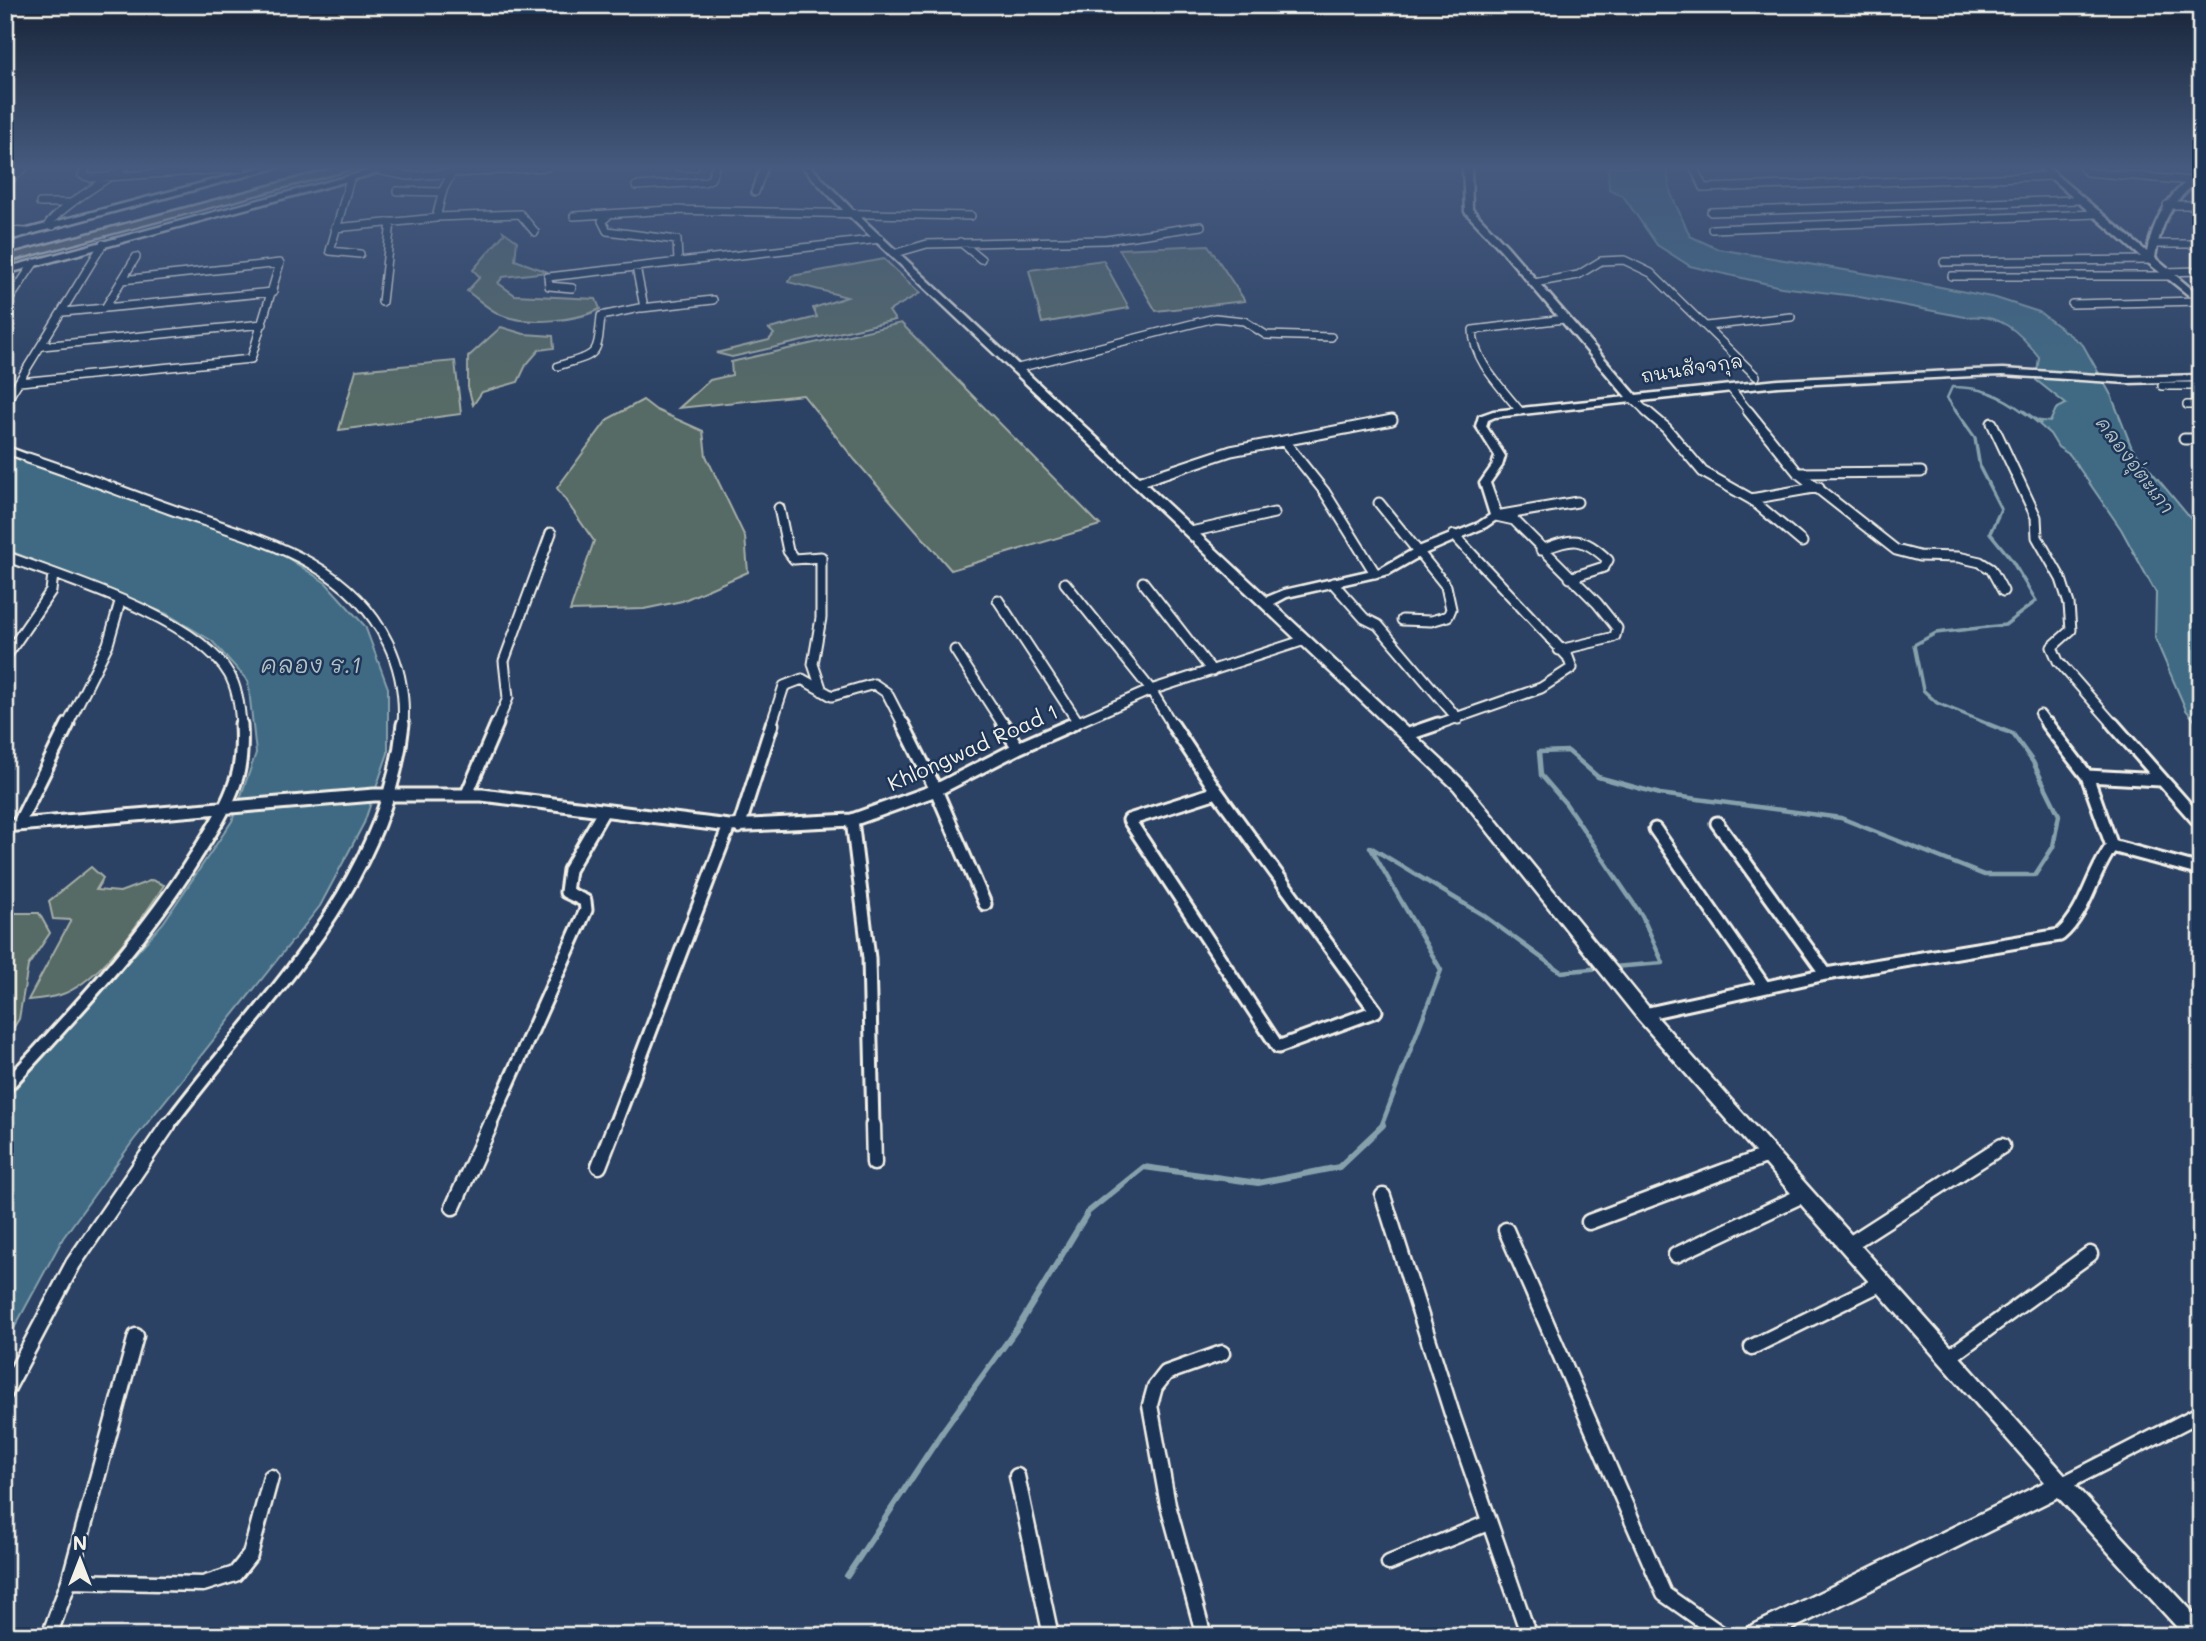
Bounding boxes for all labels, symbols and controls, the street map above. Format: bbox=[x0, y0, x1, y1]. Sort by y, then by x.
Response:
street label: ถนนสัจจกุล bbox=[1639, 348, 1745, 390]
water label: คลองอุ่ตะเภา bbox=[2089, 411, 2180, 519]
water label: คลอง ร.1 bbox=[261, 649, 361, 679]
street label: Khlongwad Road 1 bbox=[883, 697, 1062, 796]
north arrow bbox=[46, 1526, 116, 1596]
text: N bbox=[73, 1530, 87, 1555]

